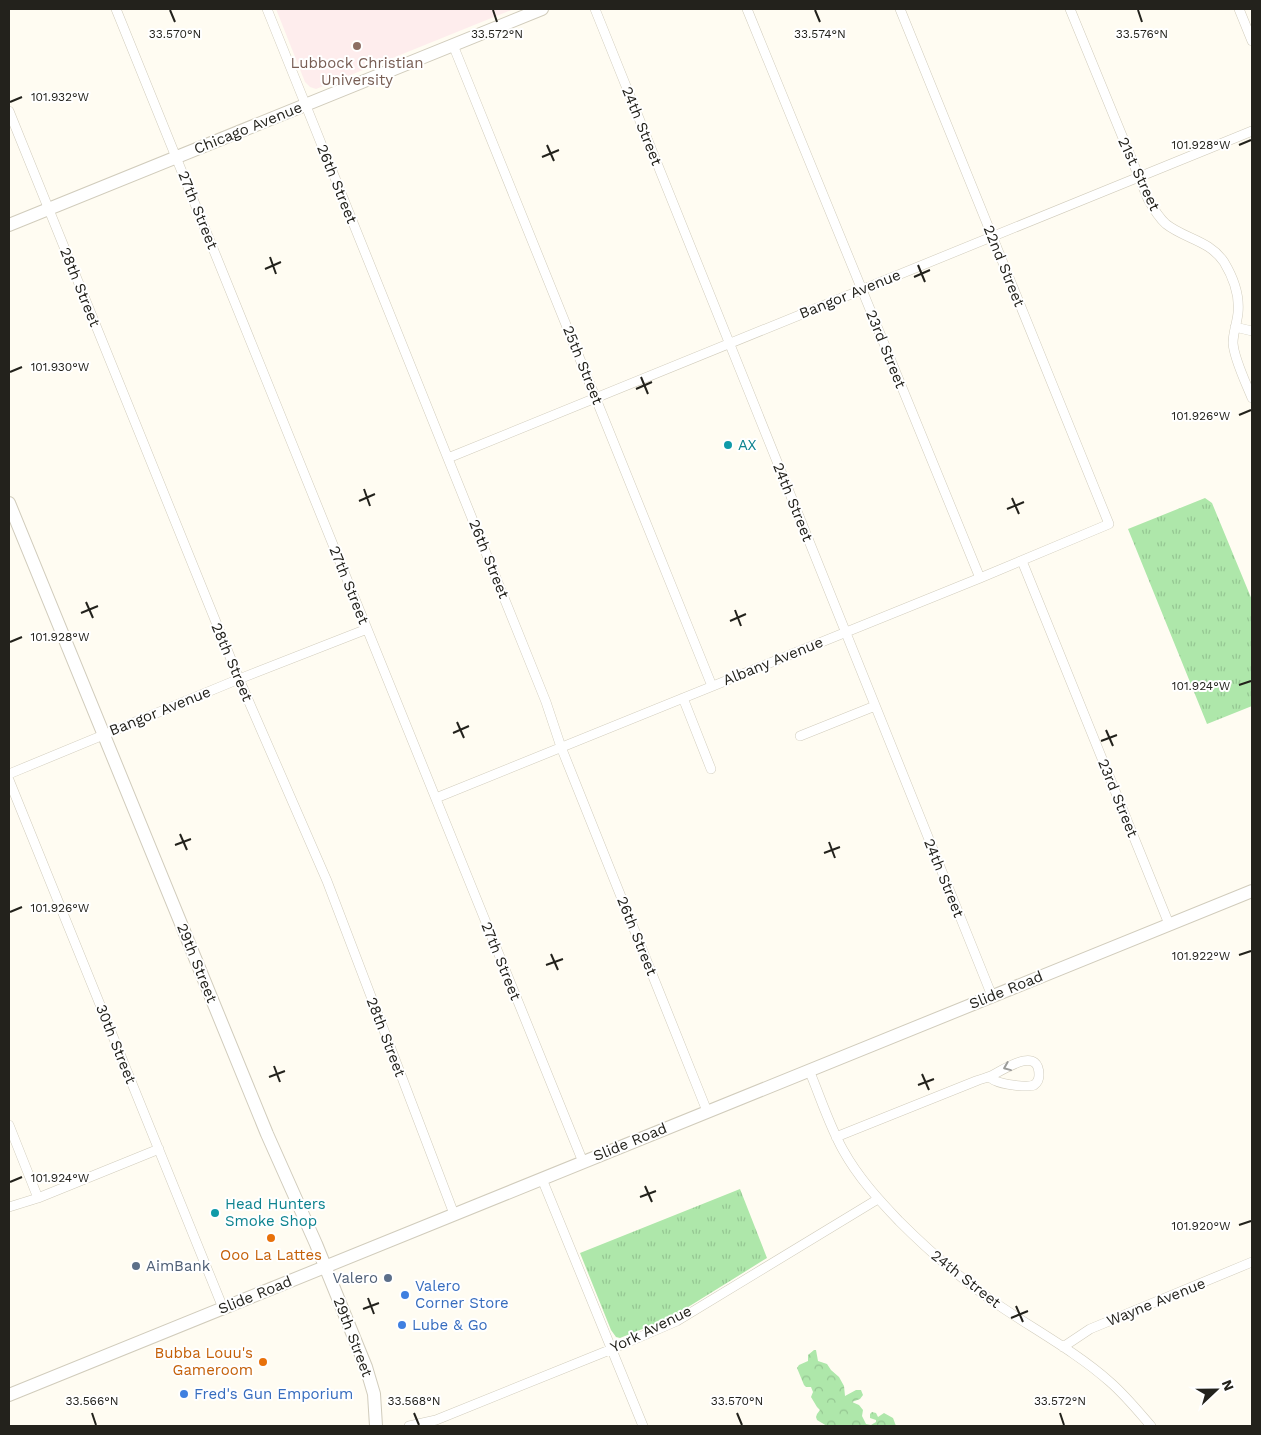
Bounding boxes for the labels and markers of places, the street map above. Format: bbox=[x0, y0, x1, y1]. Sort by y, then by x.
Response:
marker: Lubbock Christian University bbox=[351, 40, 363, 52]
place label: Lubbock Christian University bbox=[290, 54, 424, 89]
place label: AX bbox=[738, 436, 757, 454]
marker: AX bbox=[722, 439, 734, 451]
place label: Head Hunters Smoke Shop bbox=[225, 1195, 326, 1230]
marker: Head Hunters Smoke Shop bbox=[209, 1207, 221, 1219]
marker: Ooo La Lattes bbox=[265, 1232, 277, 1244]
place label: Ooo La Lattes bbox=[220, 1246, 322, 1264]
place label: AimBank bbox=[146, 1257, 211, 1275]
marker: AimBank bbox=[130, 1260, 142, 1272]
place label: Valero bbox=[333, 1269, 378, 1287]
marker: Valero bbox=[382, 1272, 394, 1284]
place label: Valero Corner Store bbox=[415, 1277, 509, 1312]
marker: Valero Corner Store bbox=[399, 1289, 411, 1301]
place label: Lube & Go bbox=[412, 1316, 488, 1334]
marker: Lube & Go bbox=[396, 1319, 408, 1331]
place label: Bubba Louu's Gameroom bbox=[154, 1344, 253, 1379]
marker: Bubba Louu's Gameroom bbox=[257, 1356, 269, 1368]
place label: Fred's Gun Emporium bbox=[194, 1385, 353, 1403]
marker: Fred's Gun Emporium bbox=[178, 1388, 190, 1400]

